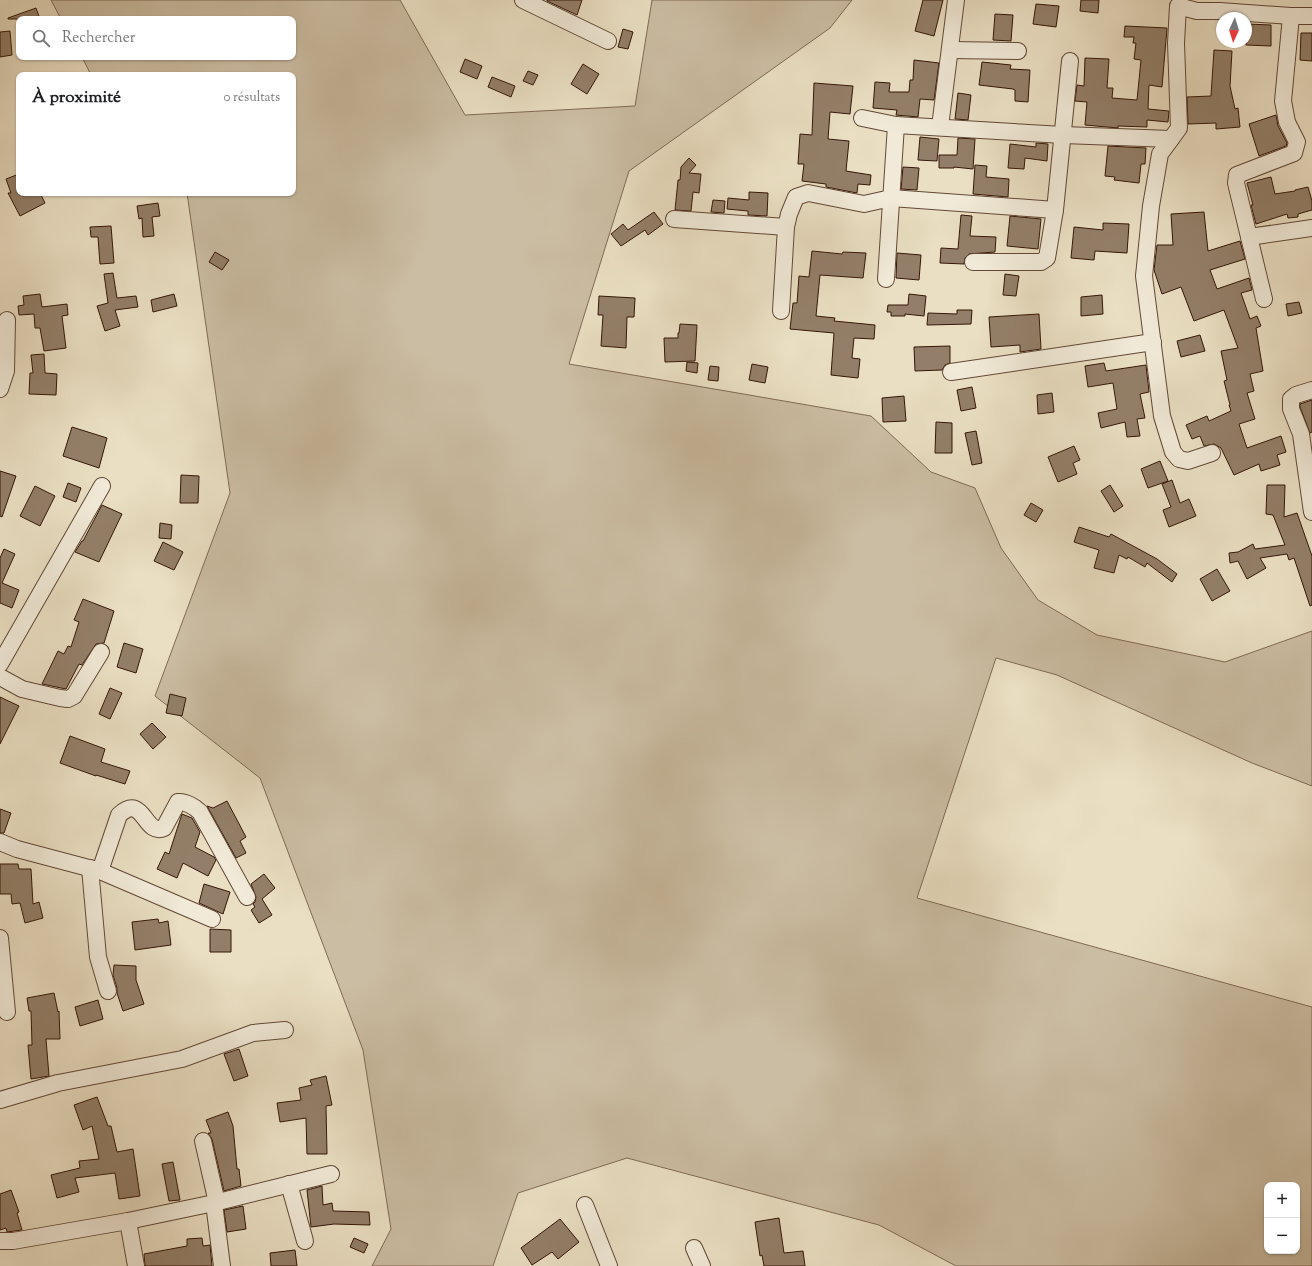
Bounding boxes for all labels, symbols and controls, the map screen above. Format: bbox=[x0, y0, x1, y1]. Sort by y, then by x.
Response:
north arrow bbox=[1216, 12, 1252, 48]
search box bbox=[16, 16, 296, 60]
icon: search bbox=[30, 27, 52, 49]
text: Rechercher bbox=[62, 28, 135, 49]
text: À proximité bbox=[32, 86, 121, 110]
text: 0 résultats bbox=[223, 89, 280, 107]
map controls bbox=[1264, 1182, 1300, 1254]
button: + bbox=[1264, 1182, 1300, 1218]
button: − bbox=[1264, 1218, 1300, 1254]

